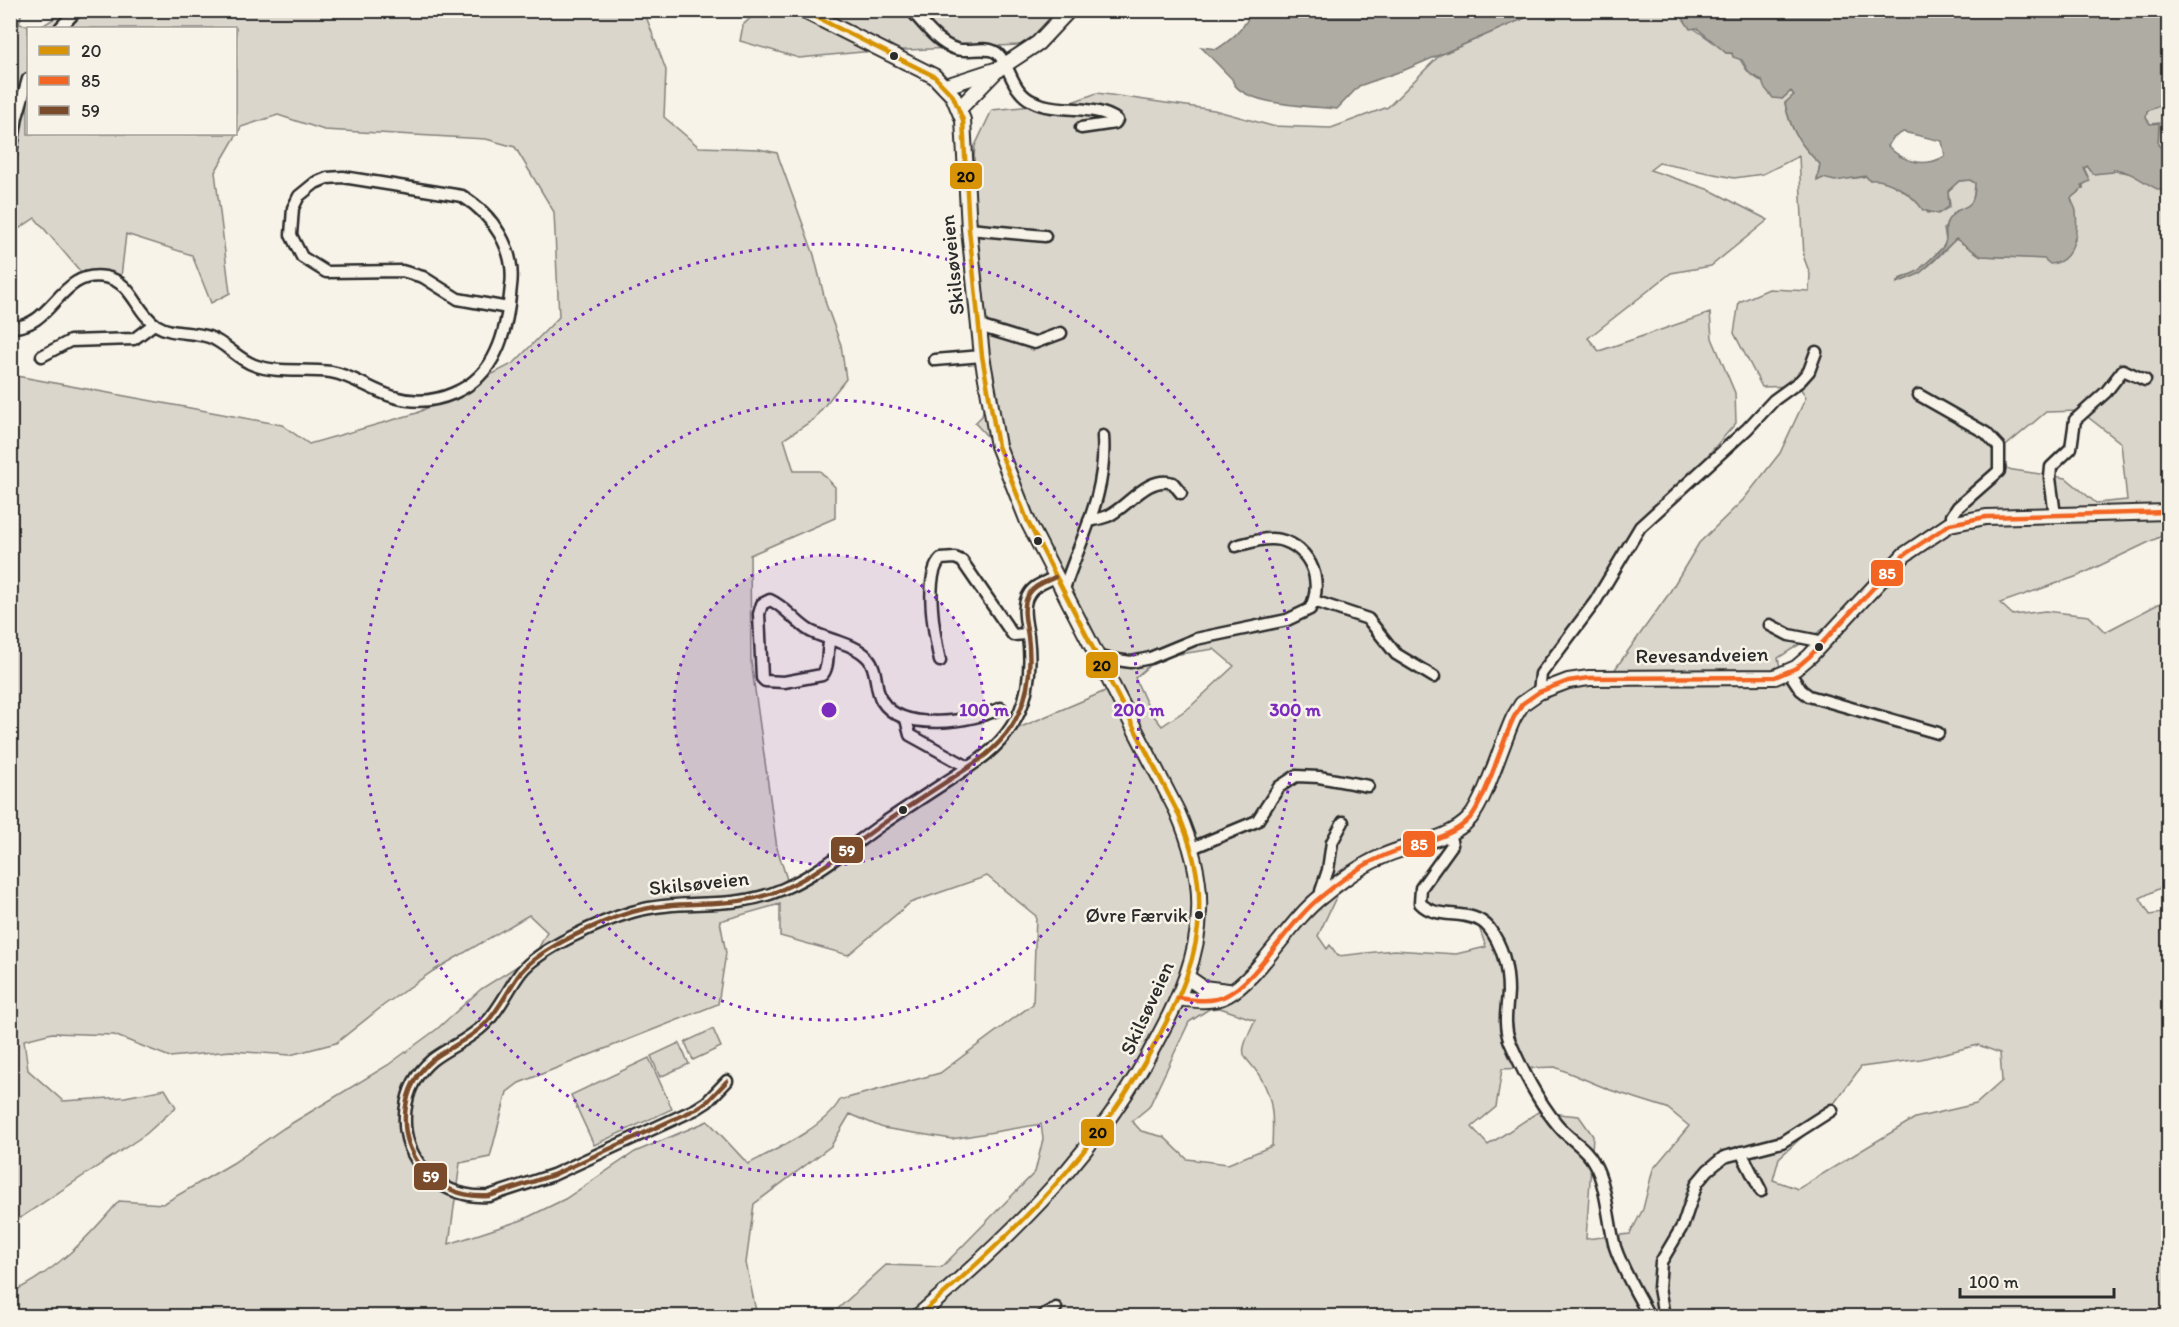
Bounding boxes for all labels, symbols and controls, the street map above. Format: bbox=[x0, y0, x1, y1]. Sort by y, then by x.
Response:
legend bbox=[27, 27, 237, 135]
text: 20 bbox=[81, 40, 102, 62]
unlabelled marker bbox=[888, 50, 900, 62]
text: 85 bbox=[81, 70, 100, 92]
text: 59 bbox=[81, 100, 100, 122]
line badge: 20 bbox=[949, 162, 983, 190]
text: 20 bbox=[957, 167, 975, 186]
street label: Skilsøveien bbox=[934, 214, 969, 316]
unlabelled marker bbox=[1032, 535, 1044, 547]
line badge: 85 bbox=[1870, 559, 1904, 587]
text: 85 bbox=[1878, 564, 1896, 583]
street label: Revesandveien bbox=[1635, 641, 1769, 668]
unlabelled marker bbox=[1813, 641, 1825, 653]
line badge: 20 bbox=[1085, 651, 1119, 679]
text: 20 bbox=[1093, 656, 1111, 675]
text: 100 m bbox=[959, 699, 1010, 721]
text: 200 m bbox=[1114, 699, 1165, 721]
text: 300 m bbox=[1269, 699, 1321, 721]
centre of rings bbox=[819, 700, 839, 720]
unlabelled marker bbox=[897, 804, 909, 816]
line badge: 85 bbox=[1402, 830, 1436, 858]
text: 85 bbox=[1410, 835, 1428, 854]
line badge: 59 bbox=[830, 836, 864, 864]
text: 59 bbox=[839, 841, 855, 860]
street label: Skilsøveien bbox=[648, 865, 750, 900]
place label: Øvre Færvik bbox=[1085, 903, 1188, 927]
marker: Øvre Færvik bbox=[1193, 909, 1205, 921]
street label: Skilsøveien bbox=[1114, 957, 1179, 1059]
line badge: 20 bbox=[1080, 1118, 1115, 1147]
text: 20 bbox=[1089, 1123, 1107, 1142]
line badge: 59 bbox=[413, 1162, 448, 1191]
text: 59 bbox=[423, 1167, 439, 1186]
scale bar bbox=[1960, 1261, 2114, 1299]
text: 100 m bbox=[1969, 1271, 2019, 1293]

